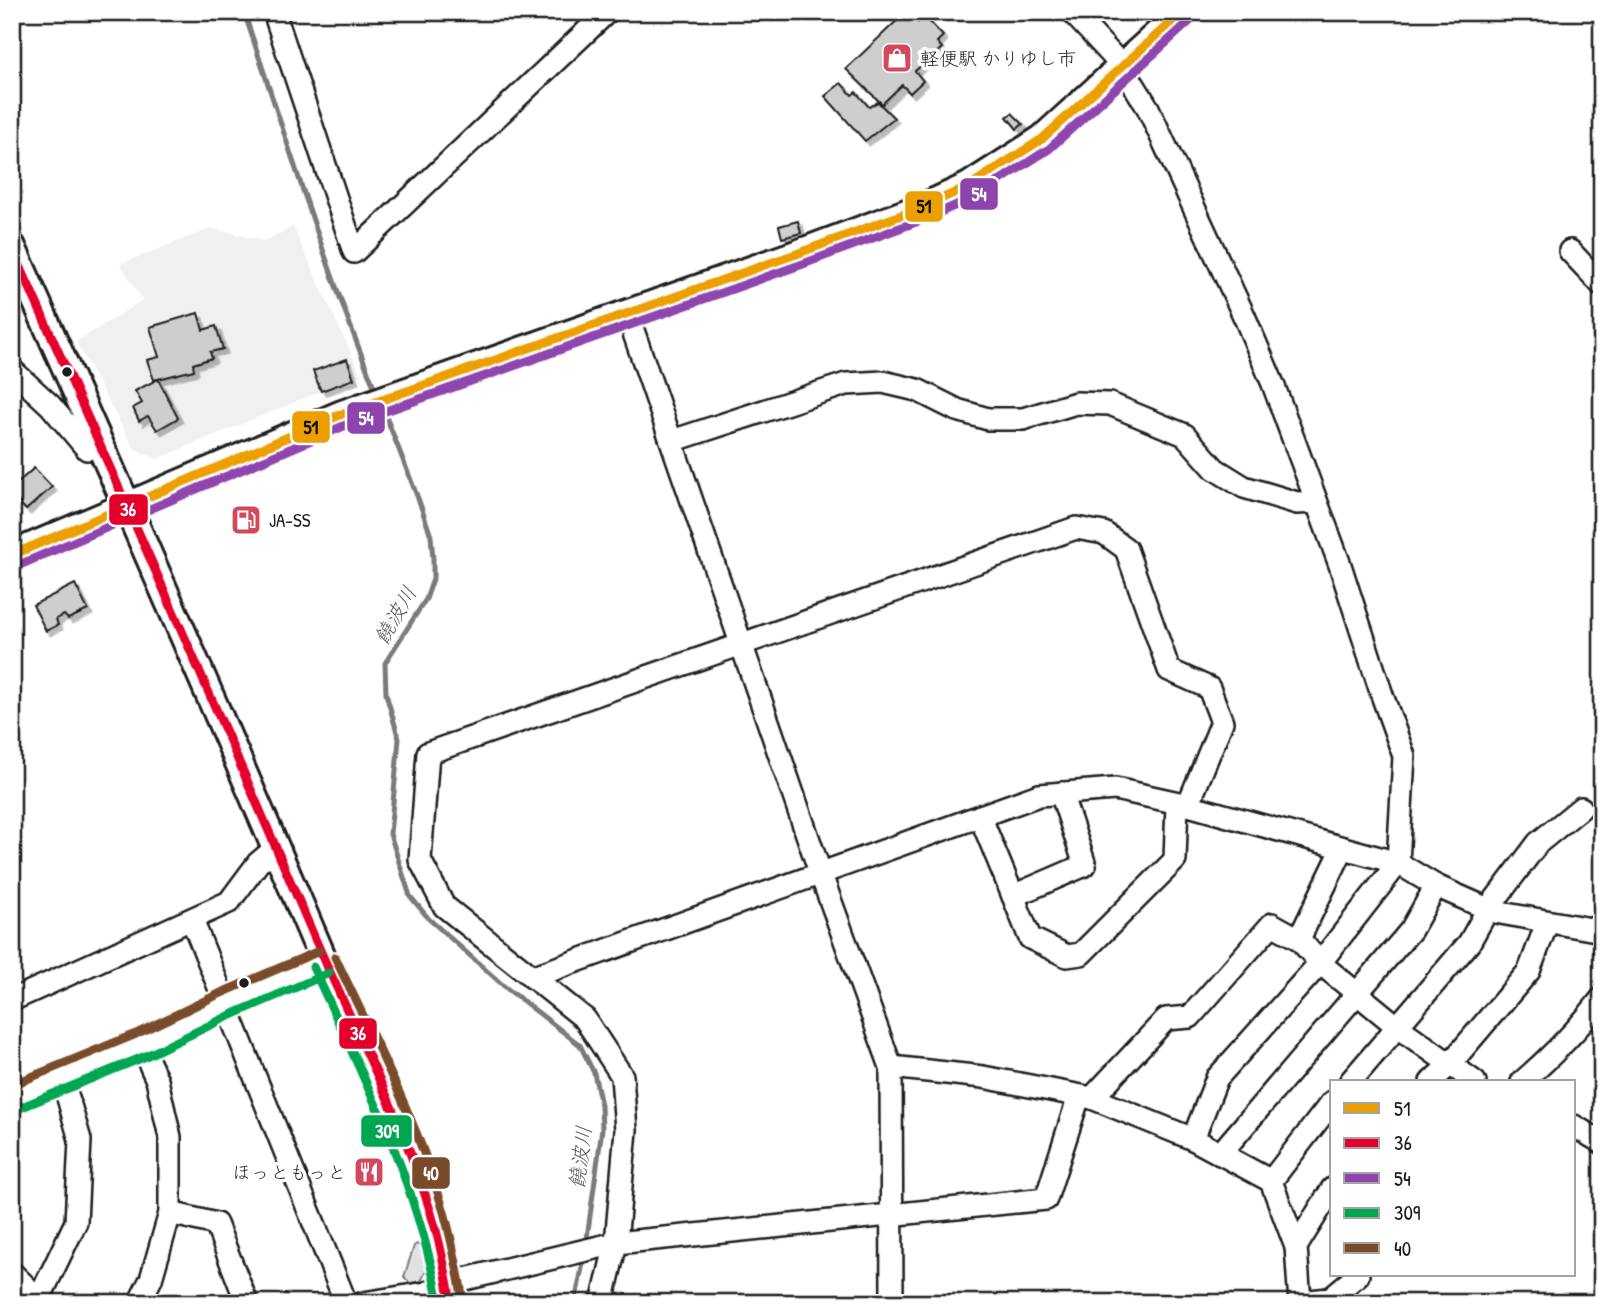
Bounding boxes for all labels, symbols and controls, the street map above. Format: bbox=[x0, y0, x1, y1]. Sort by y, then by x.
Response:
shop icon: 軽便駅 かりゆし市 bbox=[880, 41, 914, 75]
place label: 軽便駅 かりゆし市 bbox=[920, 45, 1076, 71]
line badge: 54 bbox=[959, 177, 999, 211]
text: 54 bbox=[971, 181, 987, 207]
line badge: 51 bbox=[904, 190, 944, 223]
text: 51 bbox=[917, 193, 932, 219]
unlabelled marker bbox=[60, 365, 74, 379]
line badge: 54 bbox=[346, 401, 386, 435]
text: 54 bbox=[358, 405, 374, 431]
line badge: 51 bbox=[291, 410, 331, 444]
text: 51 bbox=[304, 414, 319, 440]
line badge: 36 bbox=[108, 493, 149, 526]
text: 36 bbox=[120, 496, 136, 522]
fuel station icon: JA-SS bbox=[229, 503, 263, 537]
place label: JA-SS bbox=[269, 507, 311, 533]
water label: 饒波川 bbox=[367, 580, 423, 650]
unlabelled marker bbox=[237, 976, 251, 990]
line badge: 36 bbox=[338, 1017, 378, 1050]
text: 36 bbox=[350, 1020, 366, 1046]
legend bbox=[1330, 1080, 1576, 1276]
text: 51 bbox=[1394, 1094, 1411, 1123]
line badge: 309 bbox=[360, 1114, 413, 1148]
text: 309 bbox=[375, 1118, 399, 1144]
water label: 饒波川 bbox=[562, 1124, 598, 1190]
text: 36 bbox=[1394, 1128, 1412, 1157]
restaurant icon: ほっともっと bbox=[352, 1155, 386, 1189]
line badge: 40 bbox=[411, 1156, 451, 1190]
place label: ほっともっと bbox=[232, 1159, 346, 1185]
text: 40 bbox=[423, 1160, 439, 1186]
text: 54 bbox=[1394, 1164, 1411, 1193]
text: 309 bbox=[1394, 1198, 1421, 1227]
text: 40 bbox=[1394, 1234, 1411, 1263]

